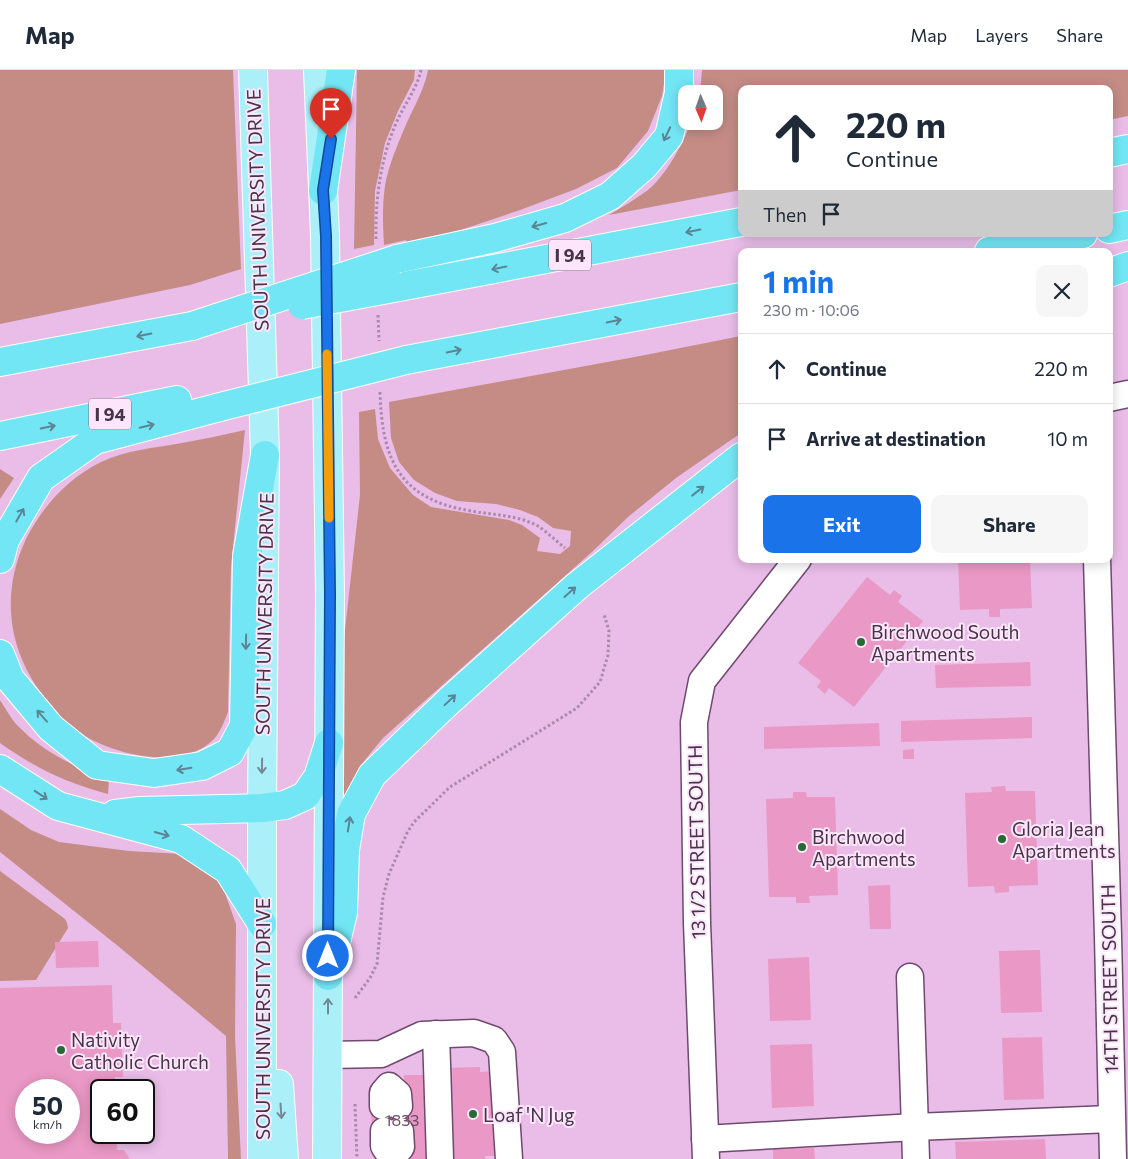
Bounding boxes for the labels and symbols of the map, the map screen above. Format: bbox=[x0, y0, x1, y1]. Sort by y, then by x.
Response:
north arrow bbox=[678, 85, 722, 130]
pin bbox=[310, 88, 352, 139]
street label: SOUTH UNIVERSITY DRIVE bbox=[241, 89, 273, 331]
one-way arrow bbox=[662, 126, 672, 141]
one-way arrow bbox=[531, 221, 547, 231]
one-way arrow bbox=[686, 227, 702, 237]
road number: I 94 bbox=[549, 240, 591, 270]
one-way arrow bbox=[492, 264, 508, 273]
one-way arrow bbox=[605, 316, 621, 325]
one-way arrow bbox=[137, 330, 153, 340]
one-way arrow bbox=[445, 345, 461, 355]
road number: I 94 bbox=[89, 398, 131, 429]
one-way arrow bbox=[138, 421, 154, 430]
one-way arrow bbox=[39, 422, 55, 431]
one-way arrow bbox=[691, 485, 704, 496]
street label: SOUTH UNIVERSITY DRIVE bbox=[250, 493, 278, 735]
one-way arrow bbox=[15, 508, 25, 523]
one-way arrow bbox=[564, 586, 577, 597]
place label: Birchwood South Apartments bbox=[871, 620, 1019, 665]
one-way arrow bbox=[241, 634, 251, 650]
marker: Birchwood South Apartments bbox=[855, 636, 867, 648]
one-way arrow bbox=[443, 695, 456, 706]
one-way arrow bbox=[36, 710, 47, 723]
street label: 13 1/2 STREET SOUTH bbox=[683, 745, 709, 939]
one-way arrow bbox=[257, 758, 267, 774]
one-way arrow bbox=[177, 764, 193, 774]
one-way arrow bbox=[34, 790, 48, 800]
one-way arrow bbox=[345, 817, 355, 833]
place label: Gloria Jean Apartments bbox=[1012, 817, 1116, 862]
place label: Birchwood Apartments bbox=[812, 825, 916, 870]
one-way arrow bbox=[154, 830, 170, 839]
marker: Gloria Jean Apartments bbox=[996, 833, 1008, 845]
marker: Birchwood Apartments bbox=[796, 841, 808, 853]
street label: 14TH STREET SOUTH bbox=[1096, 884, 1122, 1074]
street label: SOUTH UNIVERSITY DRIVE bbox=[251, 898, 274, 1140]
position arrow bbox=[301, 929, 353, 981]
one-way arrow bbox=[323, 998, 333, 1014]
place label: Nativity Catholic Church bbox=[71, 1028, 209, 1073]
marker: Nativity Catholic Church bbox=[55, 1044, 67, 1056]
speed limit sign: 60 bbox=[90, 1079, 155, 1144]
one-way arrow bbox=[276, 1103, 285, 1119]
place label: Loaf 'N Jug bbox=[483, 1103, 575, 1126]
marker: Loaf 'N Jug bbox=[467, 1108, 479, 1120]
house number: 1833 bbox=[385, 1110, 419, 1129]

